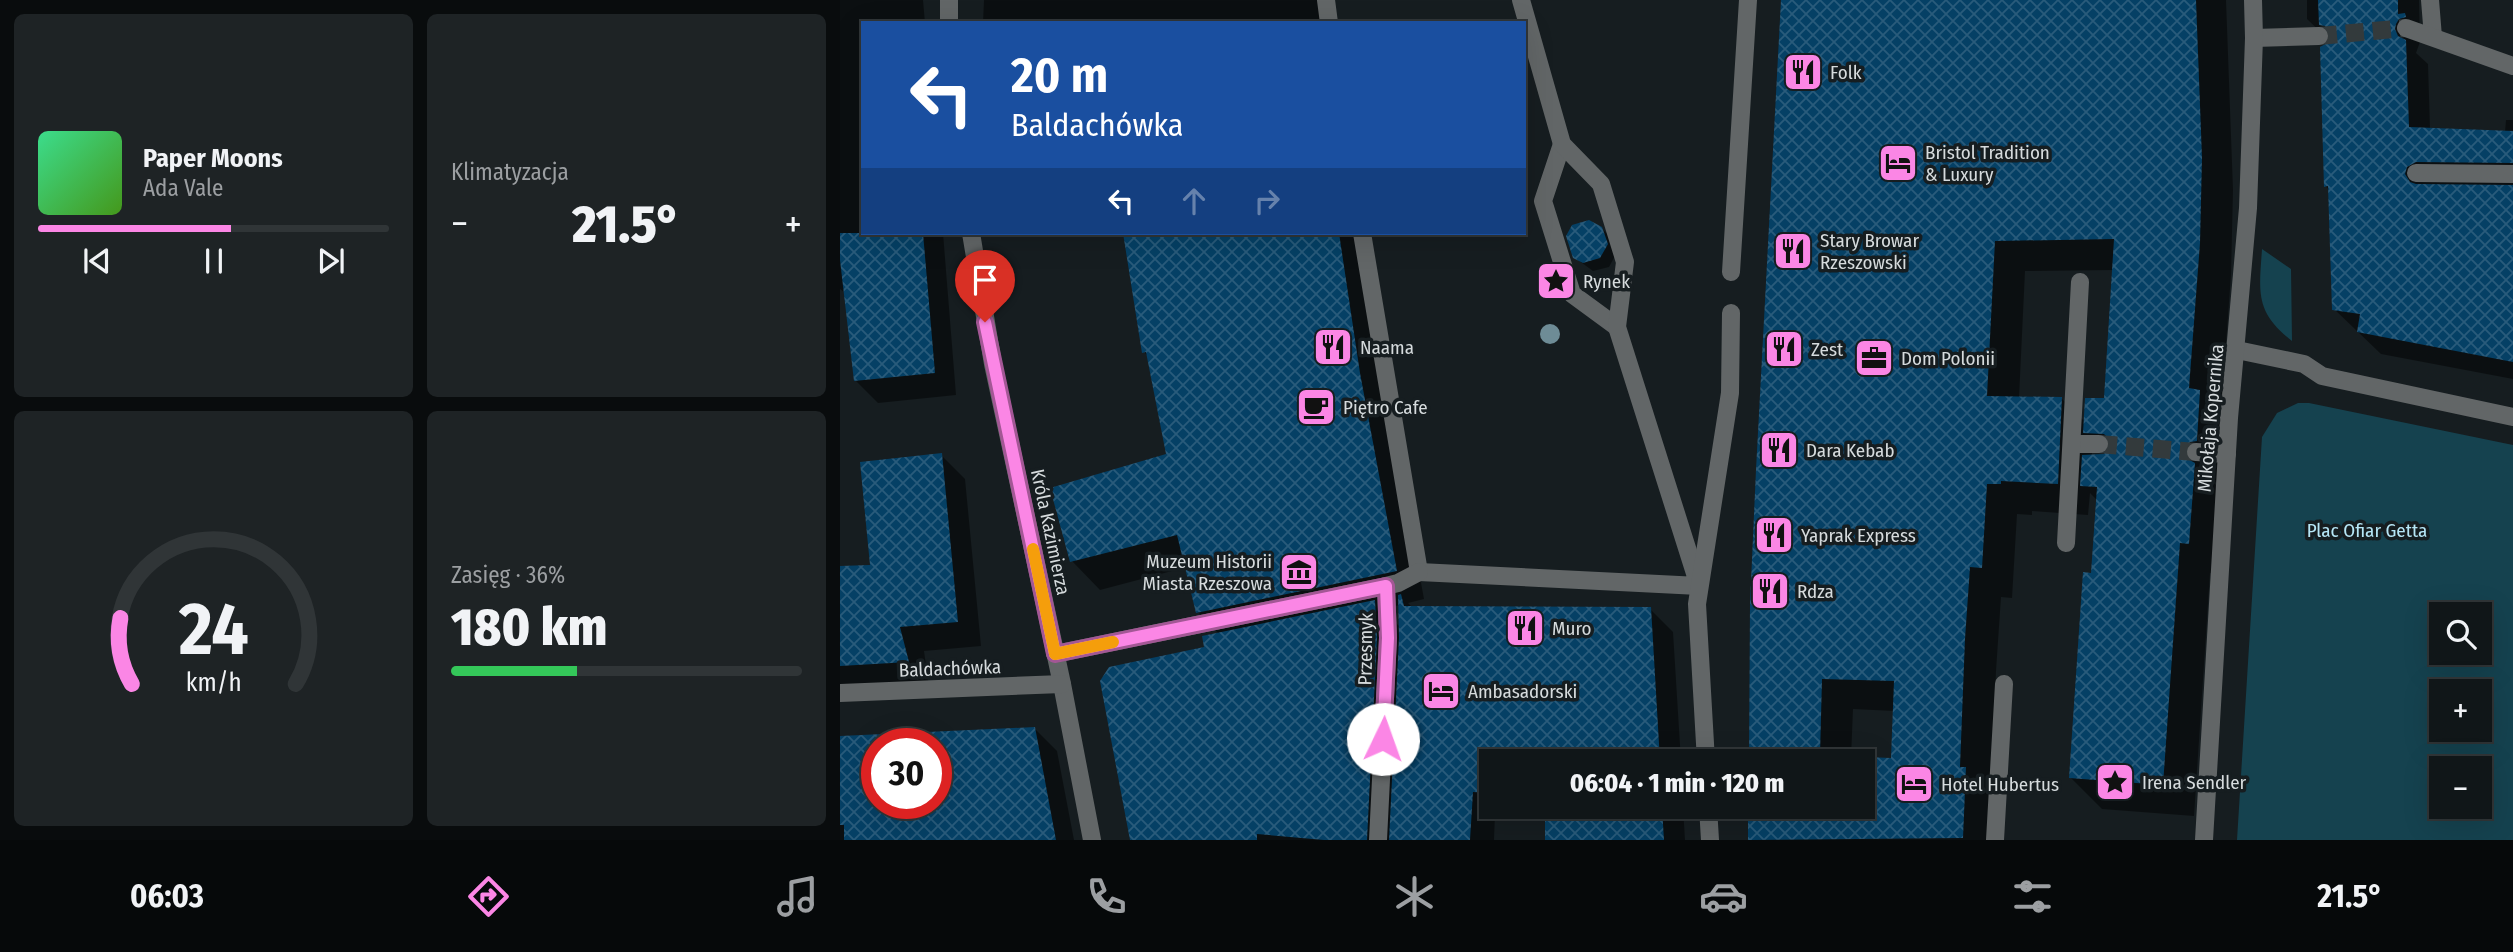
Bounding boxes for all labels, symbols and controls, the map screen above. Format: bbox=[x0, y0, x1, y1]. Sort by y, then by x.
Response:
text: 20 m bbox=[1011, 46, 1108, 105]
icon: left bbox=[896, 49, 987, 140]
restaurant icon: Folk bbox=[1782, 51, 1824, 93]
place label: Folk bbox=[1830, 61, 1862, 84]
text: Baldachówka bbox=[1011, 106, 1183, 144]
place label: Bristol Tradition & Luxury bbox=[1925, 141, 2050, 186]
hotel icon: Bristol Tradition & Luxury bbox=[1877, 142, 1919, 184]
text: Paper Moons bbox=[143, 143, 283, 174]
text: Klimatyzacja bbox=[451, 158, 569, 186]
text: Ada Vale bbox=[143, 174, 223, 202]
icon: left bbox=[1102, 182, 1140, 220]
icon: ahead bbox=[1175, 182, 1213, 220]
icon: right bbox=[1248, 182, 1286, 220]
text: 21.5° bbox=[572, 193, 681, 256]
text: − bbox=[451, 201, 468, 247]
text: + bbox=[785, 201, 802, 247]
place label: Stary Browar Rzeszowski bbox=[1820, 229, 1919, 274]
restaurant icon: Stary Browar Rzeszowski bbox=[1772, 230, 1814, 272]
icon: previous bbox=[78, 242, 116, 280]
icon: pause bbox=[195, 242, 233, 280]
icon: next bbox=[312, 242, 350, 280]
pin bbox=[955, 250, 1015, 322]
place icon: Rynek bbox=[1535, 260, 1577, 302]
icon: arrive bbox=[966, 261, 1004, 299]
place label: Rynek bbox=[1583, 270, 1630, 293]
restaurant icon: Naama bbox=[1312, 326, 1354, 368]
restaurant icon: Zest bbox=[1763, 328, 1805, 370]
place label: Naama bbox=[1360, 336, 1414, 359]
office icon: Dom Polonii bbox=[1853, 337, 1895, 379]
place label: Zest bbox=[1811, 338, 1844, 361]
street label: Mikołaja Kopernika bbox=[2193, 343, 2228, 493]
place label: Dom Polonii bbox=[1901, 347, 1995, 370]
cafe icon: Piętro Cafe bbox=[1295, 386, 1337, 428]
place label: Piętro Cafe bbox=[1343, 396, 1428, 419]
restaurant icon: Dara Kebab bbox=[1758, 429, 1800, 471]
place label: Dara Kebab bbox=[1806, 439, 1895, 462]
street label: Króla Kazimierza bbox=[1026, 467, 1075, 597]
restaurant icon: Yaprak Express bbox=[1753, 514, 1795, 556]
park label: Plac Ofiar Getta bbox=[2307, 519, 2427, 542]
place label: Yaprak Express bbox=[1801, 524, 1916, 547]
place label: Muzeum Historii Miasta Rzeszowa bbox=[1142, 550, 1272, 595]
museum icon: Muzeum Historii Miasta Rzeszowa bbox=[1278, 551, 1320, 593]
text: Zasięg · 36% bbox=[451, 561, 565, 589]
restaurant icon: Rdza bbox=[1749, 570, 1791, 612]
place label: Rdza bbox=[1797, 580, 1834, 603]
text: 24 bbox=[178, 587, 248, 674]
text: 180 km bbox=[451, 596, 607, 659]
map controls bbox=[2429, 602, 2492, 819]
button: search bbox=[2429, 602, 2492, 665]
restaurant icon: Muro bbox=[1504, 607, 1546, 649]
street label: Przesmyk bbox=[1353, 612, 1378, 686]
place label: Muro bbox=[1552, 617, 1592, 640]
street label: Baldachówka bbox=[898, 655, 1002, 682]
text: km/h bbox=[186, 668, 241, 698]
hotel icon: Ambasadorski bbox=[1420, 670, 1462, 712]
button: + bbox=[2429, 679, 2492, 742]
place label: Ambasadorski bbox=[1468, 680, 1577, 703]
position arrow bbox=[1346, 702, 1420, 776]
speed limit sign: 30 bbox=[861, 728, 952, 819]
button: − bbox=[2429, 756, 2492, 819]
place icon: Irena Sendler bbox=[2094, 761, 2136, 803]
hotel icon: Hotel Hubertus bbox=[1893, 763, 1935, 805]
text: 06:04 · 1 min · 120 m bbox=[1570, 768, 1784, 799]
place label: Irena Sendler bbox=[2142, 771, 2247, 794]
place label: Hotel Hubertus bbox=[1941, 773, 2059, 796]
icon: directions bbox=[464, 872, 513, 921]
icon: music bbox=[773, 872, 822, 921]
icon: phone bbox=[1082, 872, 1131, 921]
icon: climate bbox=[1390, 872, 1439, 921]
icon: car bbox=[1699, 872, 1748, 921]
icon: filters bbox=[2008, 872, 2057, 921]
text: 06:03 bbox=[130, 877, 204, 915]
text: 21.5° bbox=[2317, 877, 2383, 915]

